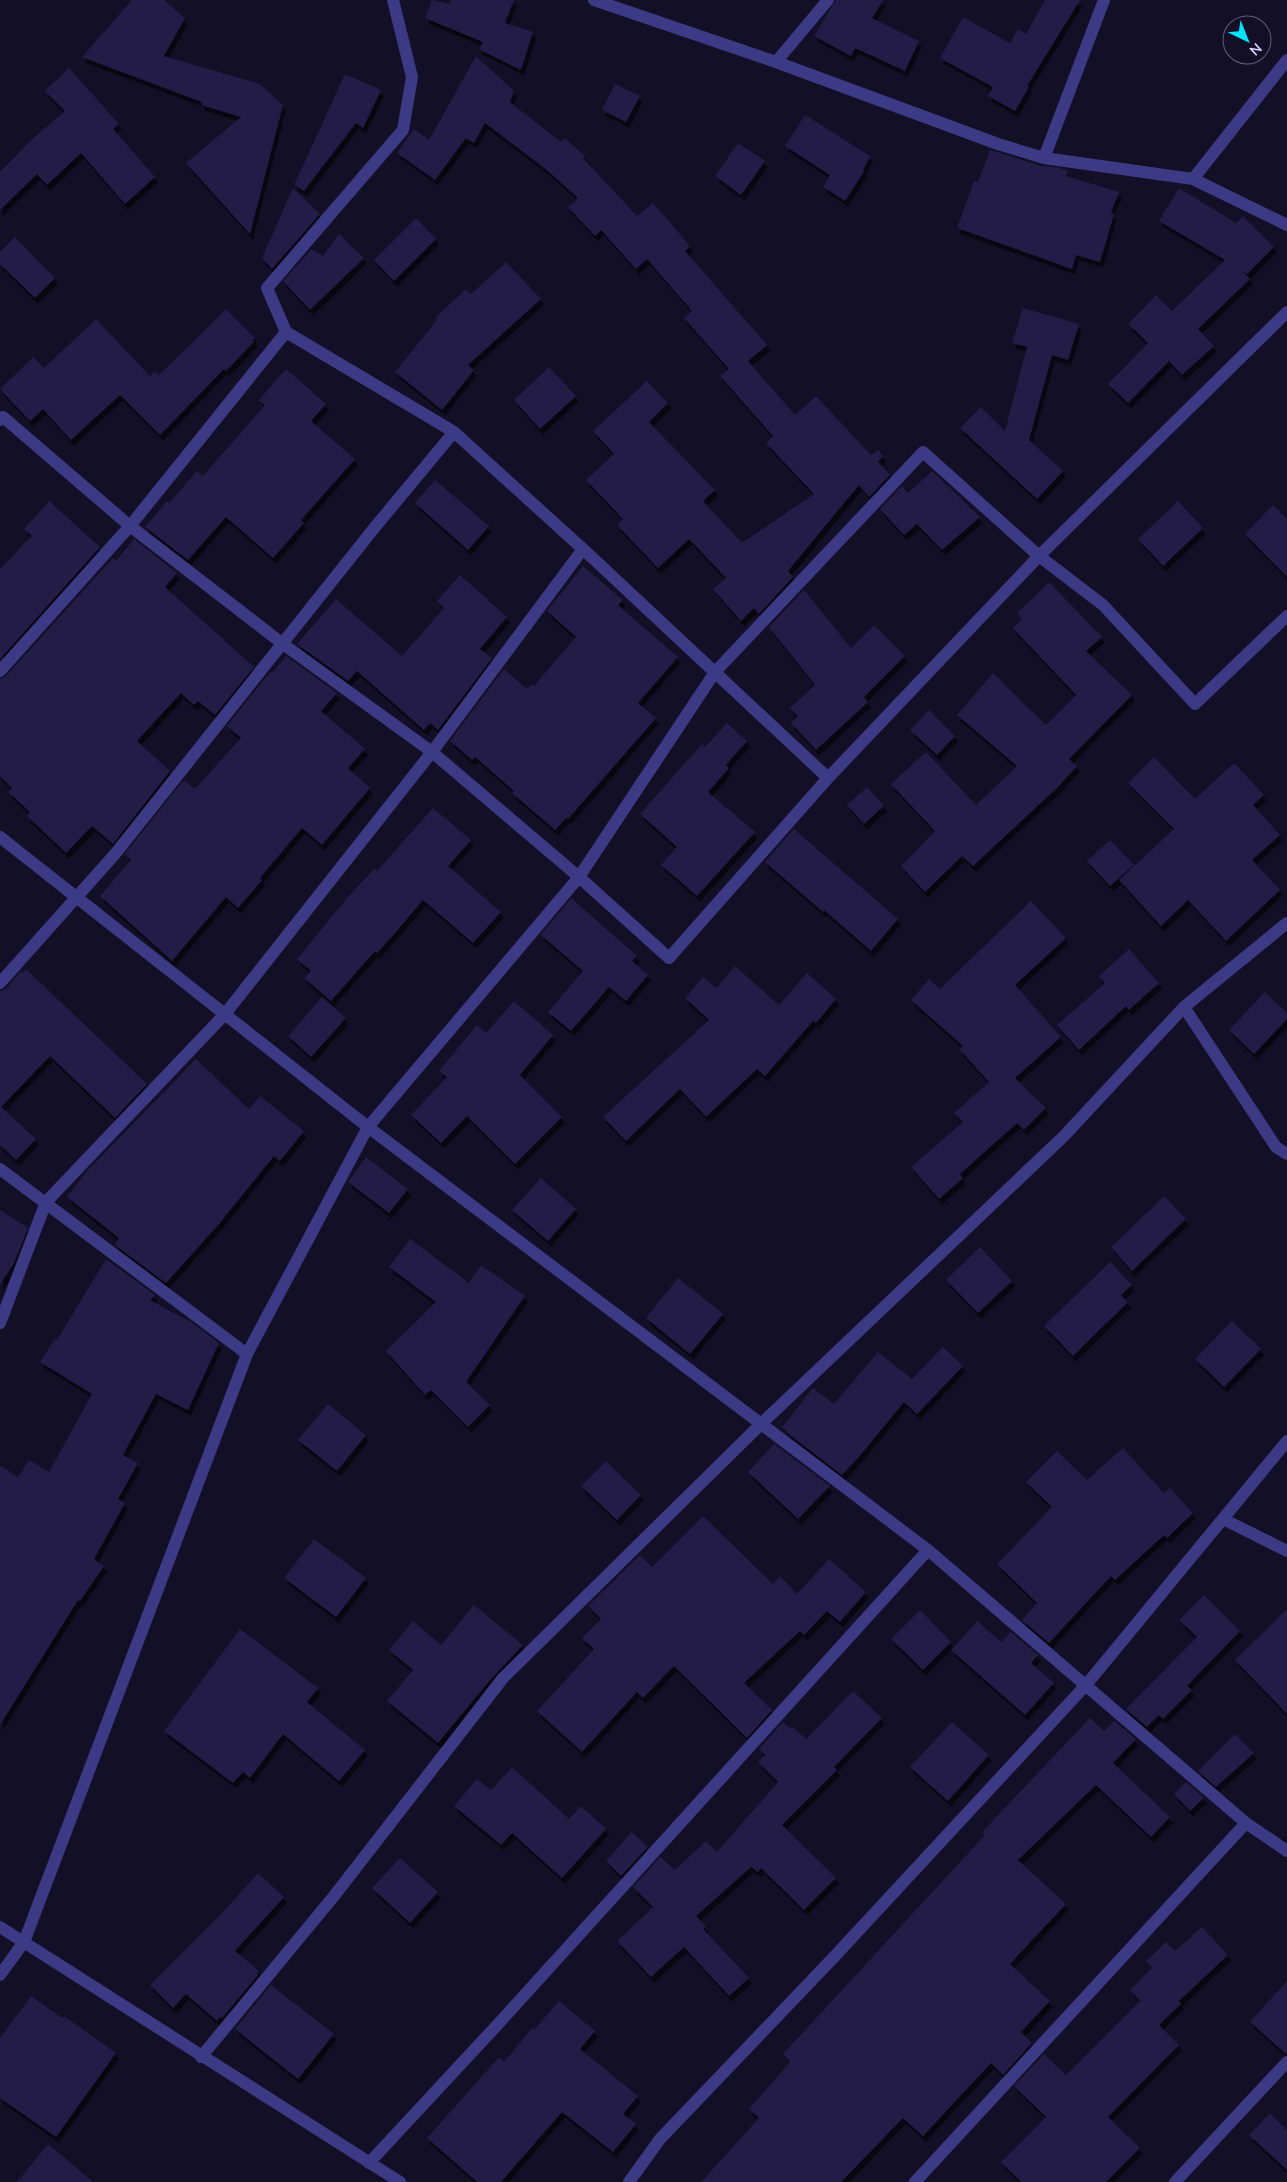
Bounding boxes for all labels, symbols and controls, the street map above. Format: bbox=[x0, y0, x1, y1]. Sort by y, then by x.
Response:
north arrow bbox=[1222, 15, 1272, 65]
text: N bbox=[1245, 39, 1266, 60]

